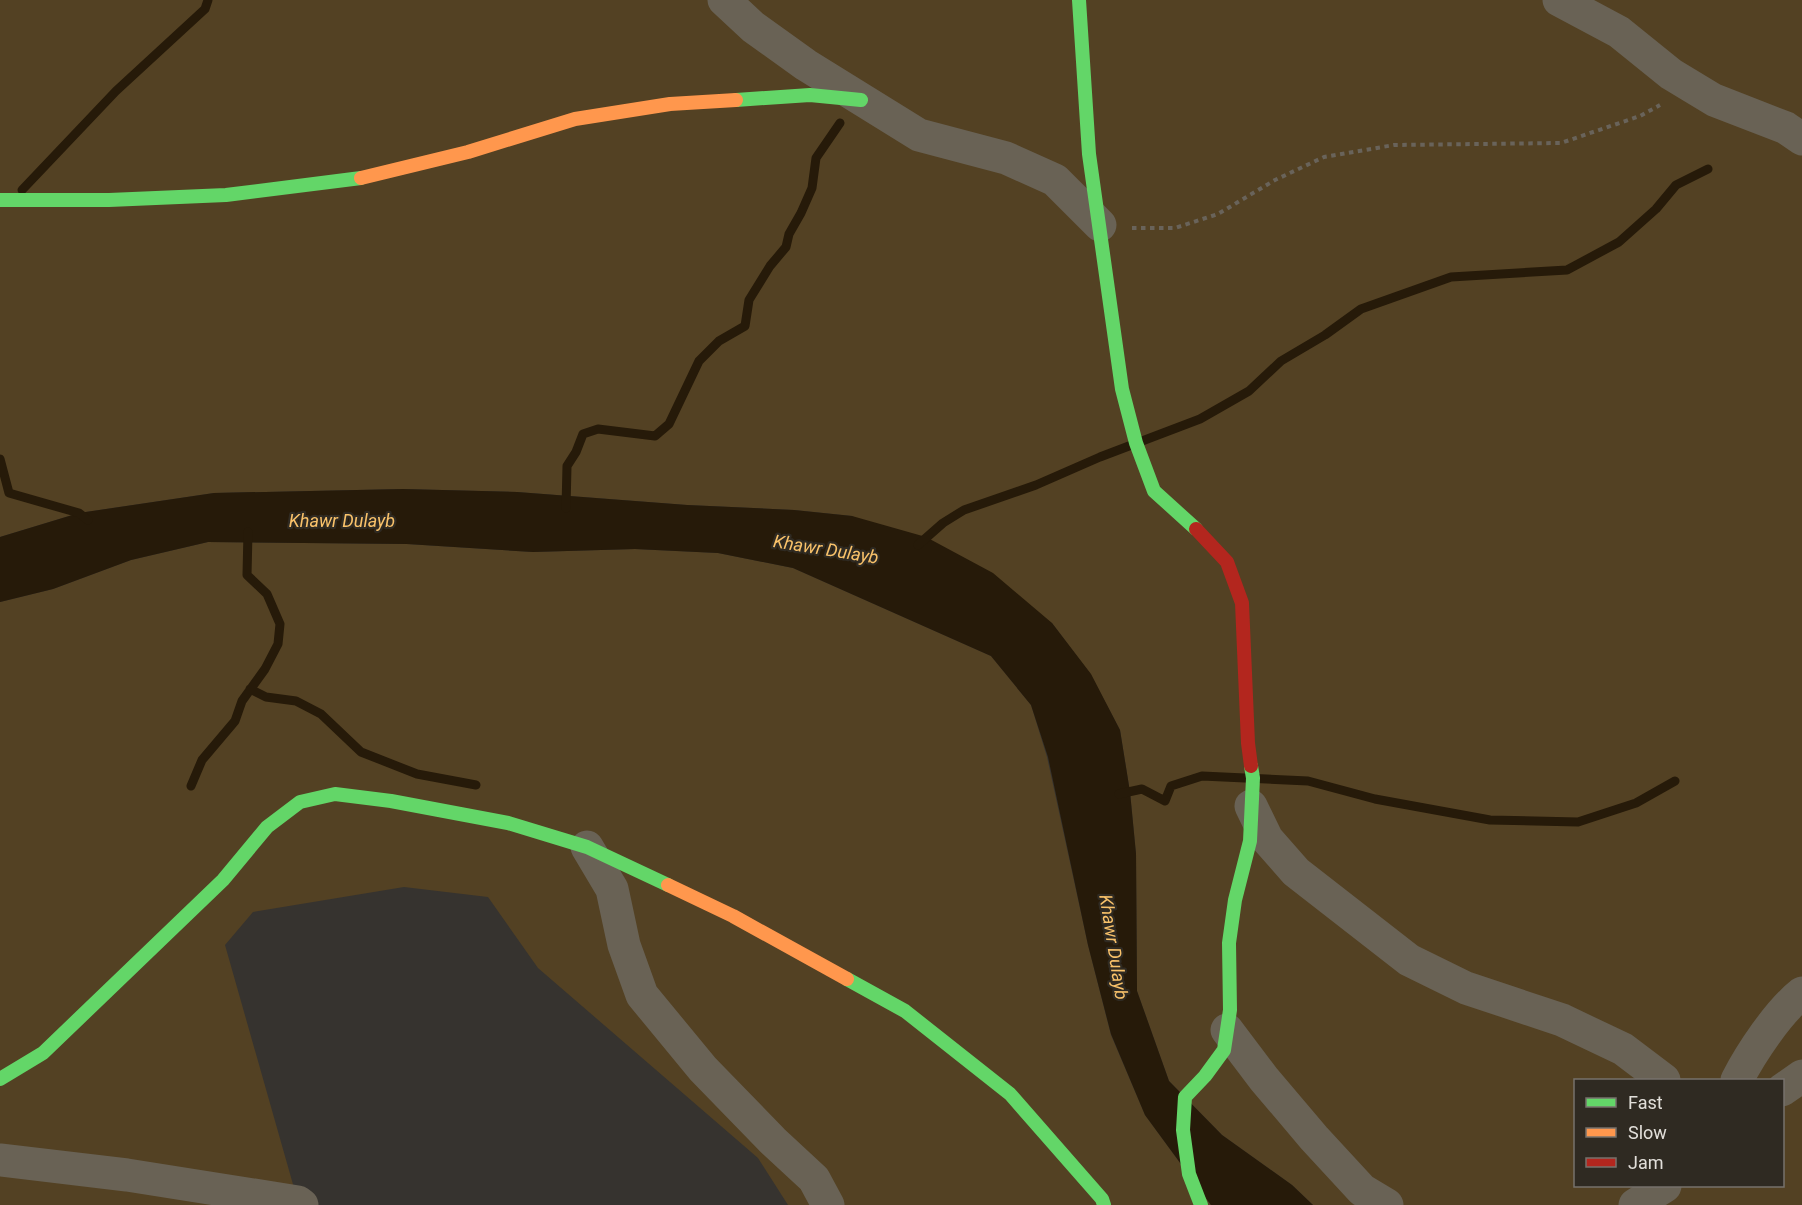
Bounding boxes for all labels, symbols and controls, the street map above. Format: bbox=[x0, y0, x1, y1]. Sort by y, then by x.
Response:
water label: Khawr Dulayb bbox=[289, 510, 395, 531]
water label: Khawr Dulayb bbox=[772, 530, 880, 568]
water label: Khawr Dulayb bbox=[1095, 893, 1133, 1001]
legend bbox=[1574, 1079, 1784, 1187]
text: Fast bbox=[1628, 1092, 1663, 1113]
text: Slow bbox=[1628, 1122, 1667, 1143]
text: Jam bbox=[1628, 1152, 1664, 1173]

